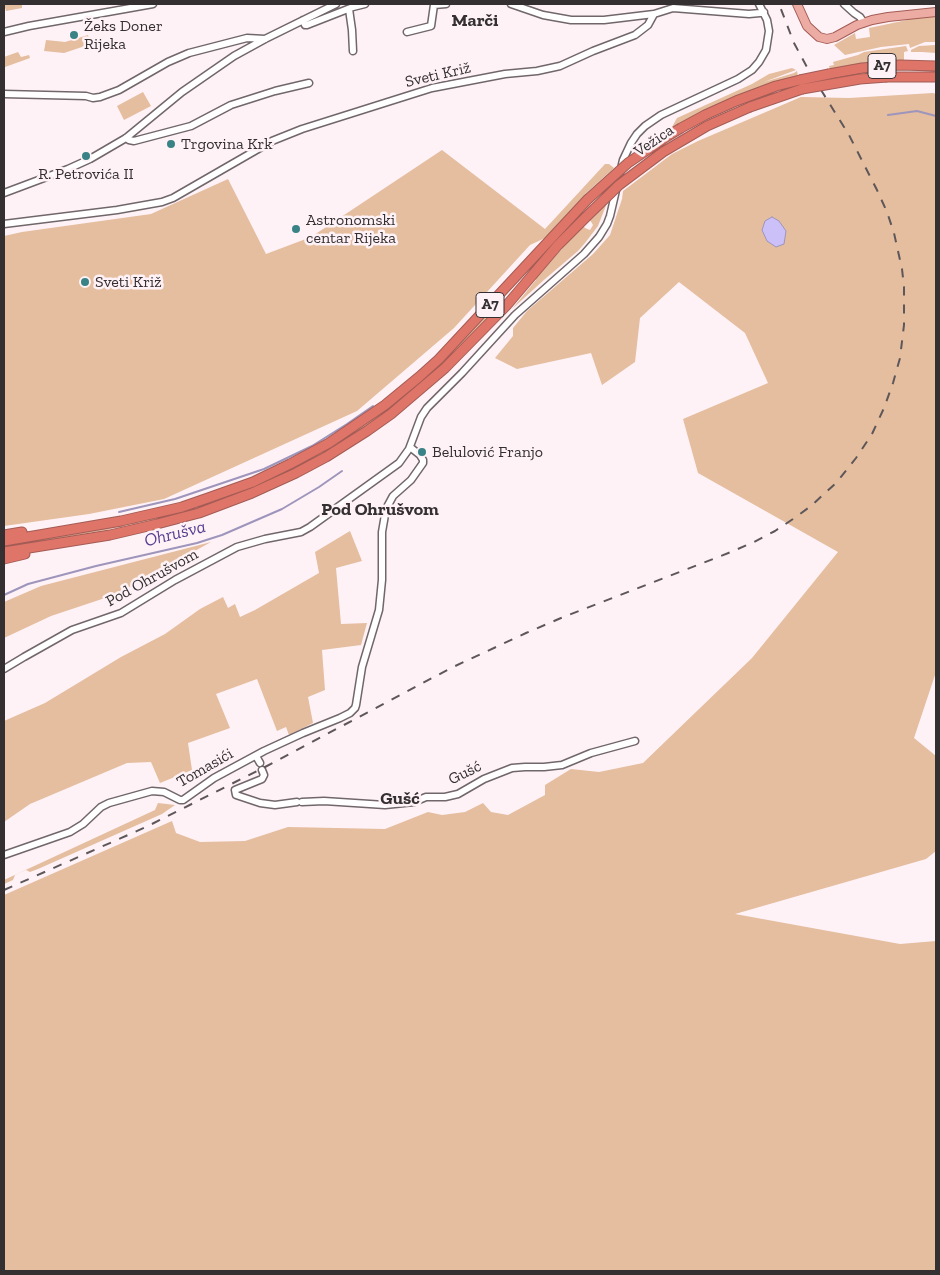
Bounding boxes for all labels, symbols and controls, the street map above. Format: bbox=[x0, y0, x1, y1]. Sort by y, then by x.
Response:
district label: Marči bbox=[452, 10, 498, 32]
place label: Žeks Doner Rijeka bbox=[84, 16, 163, 54]
marker: Žeks Doner Rijeka bbox=[68, 29, 80, 41]
road number: A7 bbox=[868, 54, 896, 78]
street label: Sveti Križ bbox=[403, 58, 473, 92]
street label: Vežica bbox=[630, 121, 678, 161]
place label: Trgovina Krk bbox=[181, 134, 272, 154]
marker: Trgovina Krk bbox=[165, 138, 177, 150]
marker: R. Petrovića II bbox=[80, 150, 92, 162]
place label: R. Petrovića II bbox=[38, 164, 134, 184]
place label: Astronomski centar Rijeka bbox=[306, 210, 396, 248]
marker: Astronomski centar Rijeka bbox=[290, 223, 302, 235]
place label: Sveti Križ bbox=[95, 272, 162, 292]
marker: Sveti Križ bbox=[79, 276, 91, 288]
road number: A7 bbox=[476, 292, 504, 318]
place label: Belulović Franjo bbox=[432, 442, 543, 462]
marker: Belulović Franjo bbox=[416, 446, 428, 458]
district label: Pod Ohrušvom bbox=[321, 499, 439, 521]
water label: Ohrušva bbox=[142, 516, 208, 552]
street label: Pod Ohrušvom bbox=[103, 545, 201, 611]
street label: Tomasići bbox=[173, 744, 237, 792]
street label: Gušć bbox=[445, 757, 485, 789]
district label: Gušć bbox=[380, 788, 420, 810]

